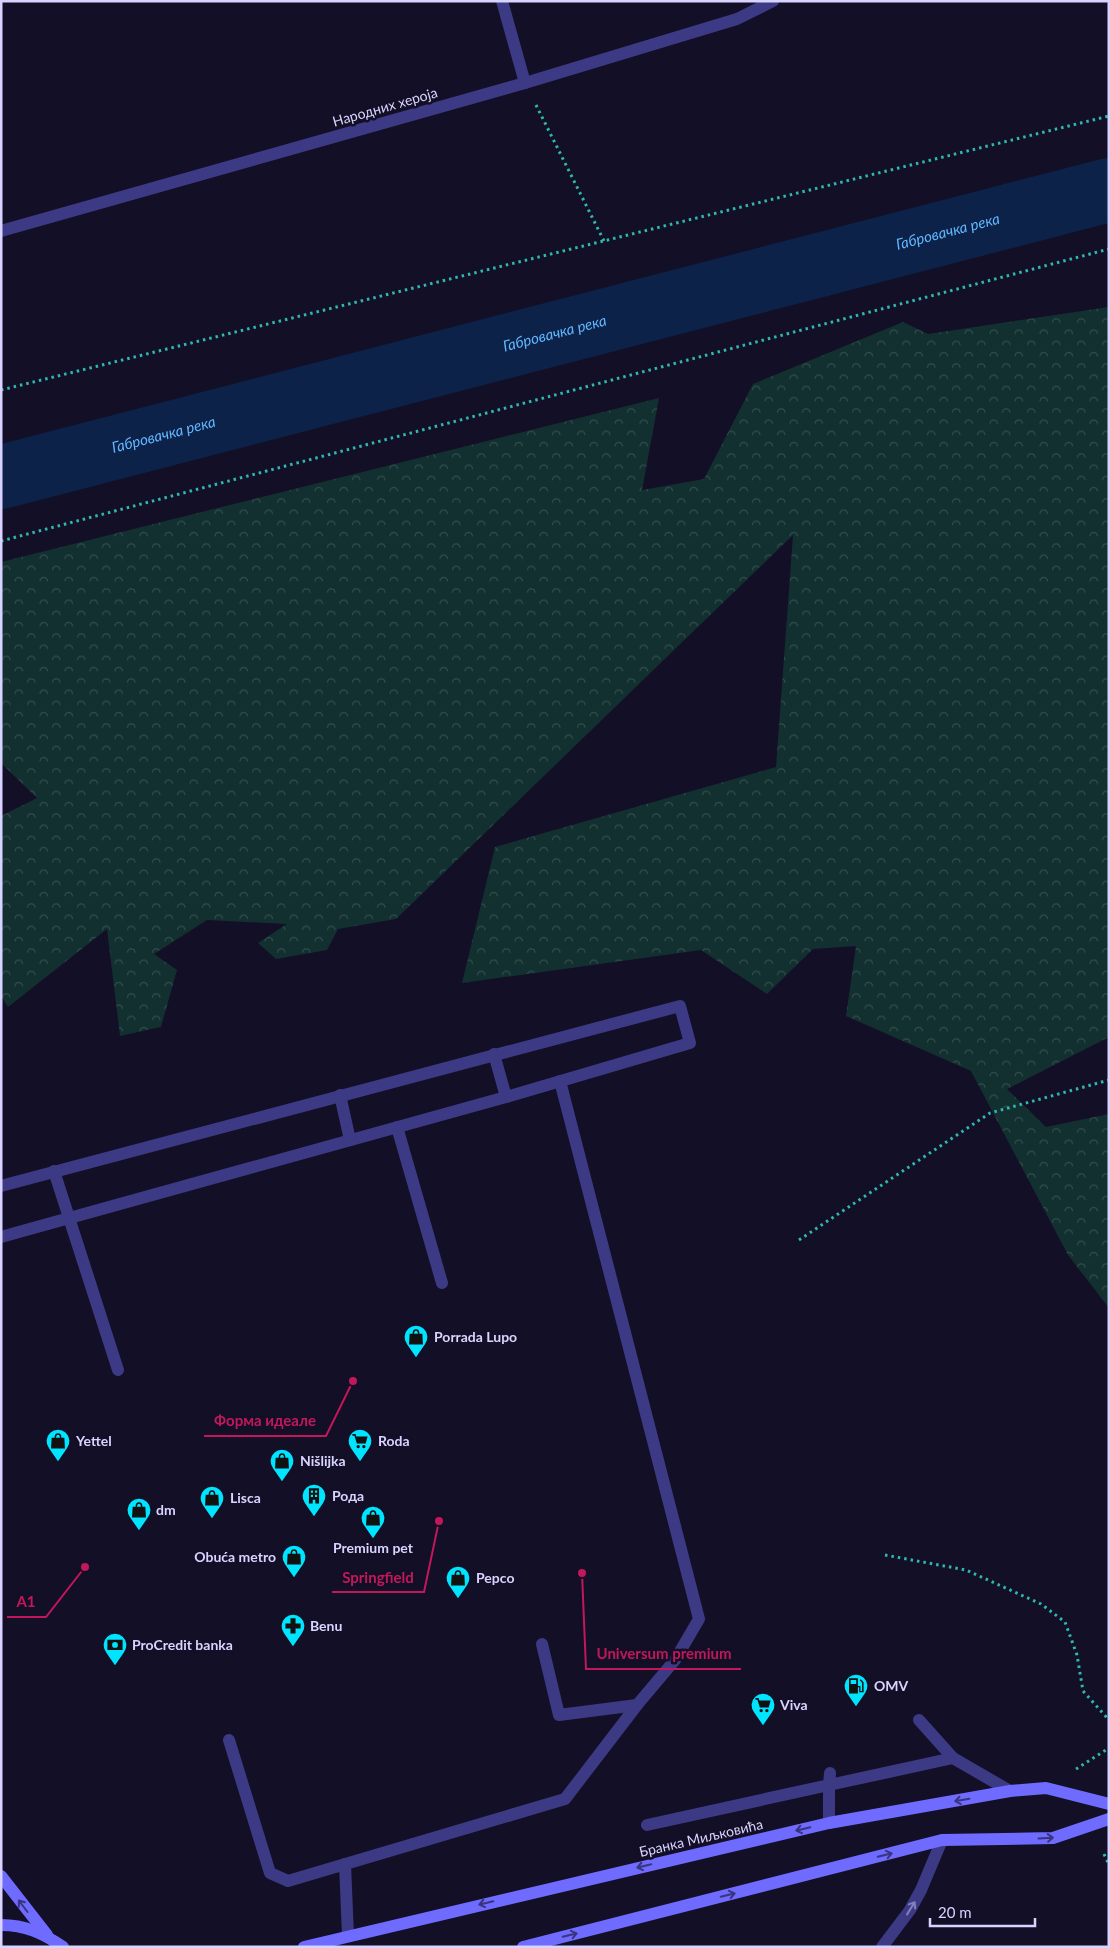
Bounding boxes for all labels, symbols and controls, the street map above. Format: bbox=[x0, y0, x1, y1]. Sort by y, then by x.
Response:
street label: Народних хероја bbox=[330, 83, 439, 130]
water label: Габровачка река bbox=[894, 209, 1002, 253]
water label: Габровачка река bbox=[501, 310, 609, 355]
water label: Габровачка река bbox=[110, 412, 218, 456]
shop icon: Porrada Lupo bbox=[403, 1324, 429, 1358]
place label: Porrada Lupo bbox=[434, 1328, 517, 1345]
callout: Форма идеале bbox=[204, 1406, 326, 1436]
text: Форма идеале bbox=[214, 1411, 316, 1429]
shop icon: Yettel bbox=[45, 1428, 71, 1462]
supermarket icon: Roda bbox=[347, 1428, 373, 1462]
place label: Yettel bbox=[75, 1432, 112, 1449]
place label: Roda bbox=[378, 1432, 410, 1449]
shop icon: Nišlijka bbox=[269, 1448, 295, 1482]
place label: Nišlijka bbox=[300, 1452, 346, 1469]
building icon: Рода bbox=[301, 1483, 327, 1517]
shop icon: Lisca bbox=[199, 1485, 225, 1519]
place label: Рода bbox=[332, 1487, 364, 1504]
place label: Lisca bbox=[230, 1489, 261, 1506]
shop icon: dm bbox=[126, 1497, 152, 1531]
place label: dm bbox=[156, 1501, 176, 1518]
shop icon: Premium pet bbox=[360, 1505, 386, 1539]
place label: Premium pet bbox=[333, 1539, 414, 1556]
shop icon: Obuća metro bbox=[281, 1544, 307, 1578]
place label: Obuća metro bbox=[194, 1548, 276, 1565]
callout: Springfield bbox=[332, 1562, 424, 1592]
shop icon: Pepco bbox=[445, 1565, 471, 1599]
text: Springfield bbox=[342, 1568, 414, 1586]
place label: Pepco bbox=[476, 1569, 514, 1586]
callout: A1 bbox=[7, 1587, 46, 1617]
text: A1 bbox=[15, 1592, 36, 1610]
pharmacy icon: Benu bbox=[280, 1613, 306, 1647]
place label: Benu bbox=[310, 1617, 342, 1634]
bank icon: ProCredit banka bbox=[102, 1632, 128, 1666]
place label: ProCredit banka bbox=[132, 1636, 233, 1653]
callout: Universum premium bbox=[586, 1639, 741, 1669]
text: Universum premium bbox=[597, 1644, 731, 1662]
fuel station icon: OMV bbox=[843, 1673, 869, 1707]
place label: OMV bbox=[874, 1677, 909, 1694]
supermarket icon: Viva bbox=[750, 1692, 776, 1726]
place label: Viva bbox=[779, 1696, 808, 1713]
one-way arrow bbox=[955, 1795, 971, 1805]
street label: Бранка Миљковића bbox=[637, 1815, 764, 1860]
one-way arrow bbox=[795, 1825, 811, 1834]
one-way arrow bbox=[1038, 1833, 1054, 1843]
one-way arrow bbox=[877, 1850, 893, 1859]
one-way arrow bbox=[637, 1862, 653, 1871]
one-way arrow bbox=[719, 1890, 735, 1899]
scale bar bbox=[930, 1896, 1035, 1928]
one-way arrow bbox=[18, 1899, 28, 1913]
one-way arrow bbox=[479, 1899, 495, 1908]
one-way arrow bbox=[906, 1901, 916, 1915]
text: 20 m bbox=[938, 1903, 972, 1921]
one-way arrow bbox=[562, 1930, 578, 1939]

